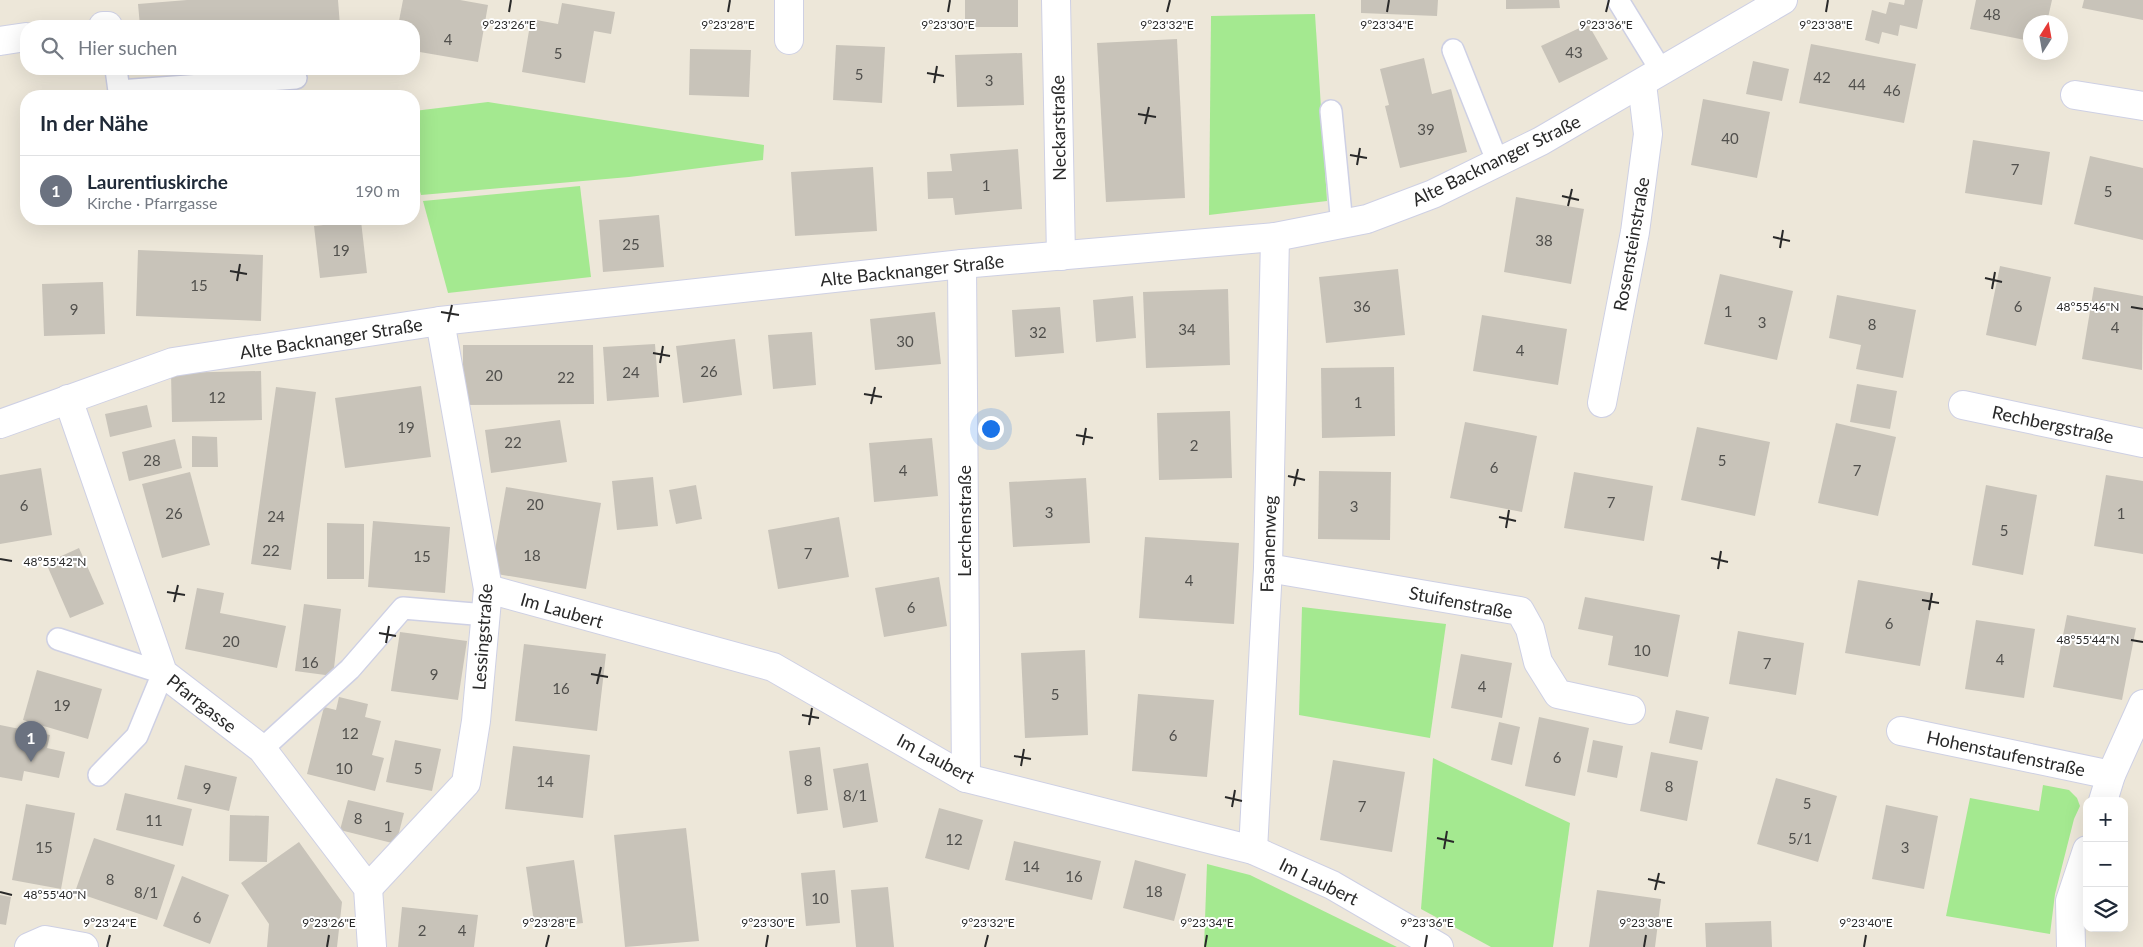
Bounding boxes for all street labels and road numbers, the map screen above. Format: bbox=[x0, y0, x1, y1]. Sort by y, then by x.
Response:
street label: Neckarstraße bbox=[1046, 75, 1070, 181]
street label: Alte Backnanger Straße bbox=[1408, 110, 1584, 210]
street label: Rosensteinstraße bbox=[1608, 175, 1654, 313]
street label: Alte Backnanger Straße bbox=[819, 249, 1005, 291]
street label: Alte Backnanger Straße bbox=[238, 313, 424, 363]
street label: Rechbergstraße bbox=[1990, 400, 2116, 448]
street label: Lerchenstraße bbox=[953, 465, 975, 577]
street label: Fasanenweg bbox=[1255, 495, 1281, 593]
street label: Stuifenstraße bbox=[1407, 581, 1515, 623]
street label: Lessingstraße bbox=[467, 583, 497, 691]
street label: Im Laubert bbox=[518, 588, 606, 632]
street label: Pfarrgasse bbox=[163, 669, 241, 737]
street label: Hohenstaufenstraße bbox=[1925, 725, 2087, 781]
street label: Im Laubert bbox=[893, 728, 979, 788]
street label: Im Laubert bbox=[1276, 852, 1363, 910]

